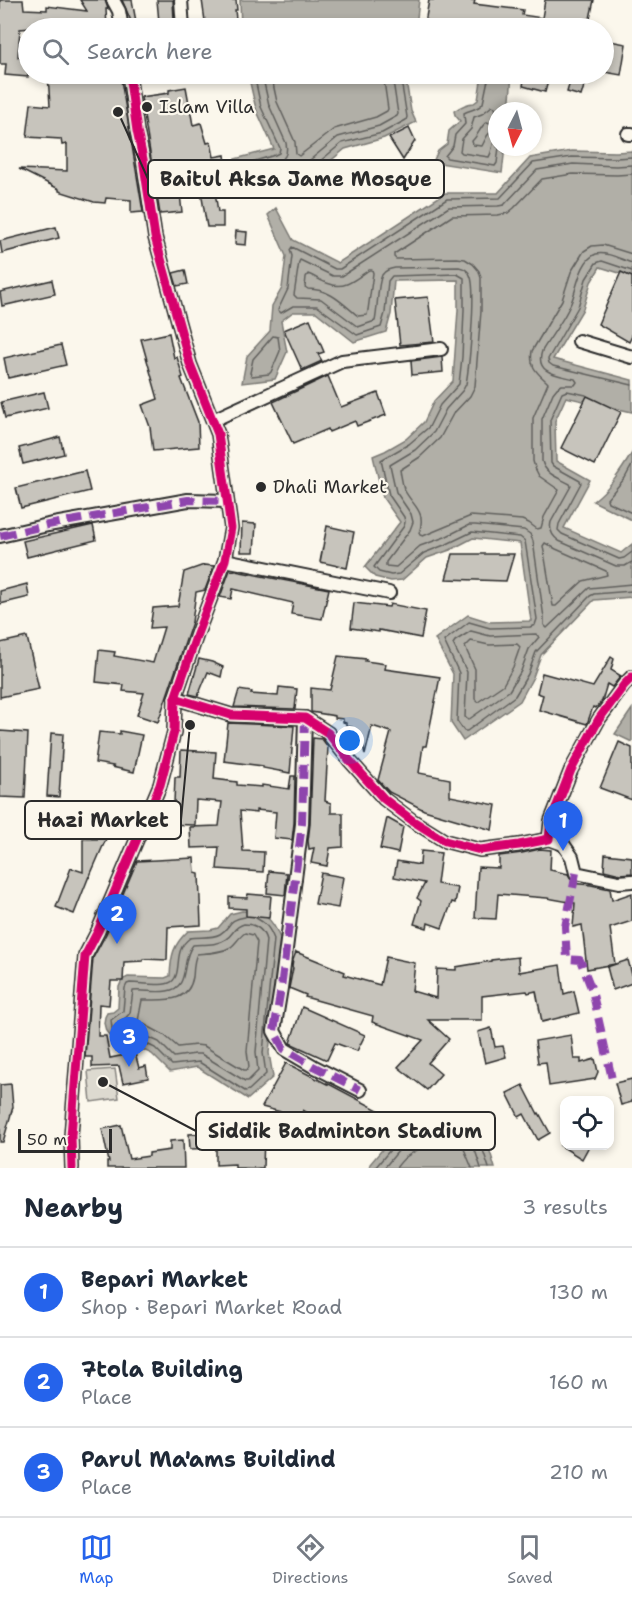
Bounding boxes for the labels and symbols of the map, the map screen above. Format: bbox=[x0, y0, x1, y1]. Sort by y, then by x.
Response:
place label: Islam Villa bbox=[159, 95, 254, 119]
marker: Islam Villa bbox=[140, 100, 154, 114]
north arrow bbox=[488, 102, 542, 156]
callout: Baitul Aksa Jame Mosque bbox=[148, 160, 444, 198]
text: Baitul Aksa Jame Mosque bbox=[160, 166, 432, 192]
place label: Dhali Market bbox=[273, 475, 387, 499]
marker: Dhali Market bbox=[254, 480, 268, 494]
your location bbox=[335, 726, 364, 755]
callout: Hazi Market bbox=[25, 801, 181, 839]
pin: 1 bbox=[544, 802, 582, 851]
text: Hazi Market bbox=[37, 807, 169, 833]
pin: 2 bbox=[98, 894, 136, 944]
pin: 3 bbox=[110, 1018, 148, 1067]
callout: Siddik Badminton Stadium bbox=[196, 1112, 495, 1150]
text: Siddik Badminton Stadium bbox=[208, 1118, 482, 1144]
scale bar bbox=[18, 1126, 112, 1154]

